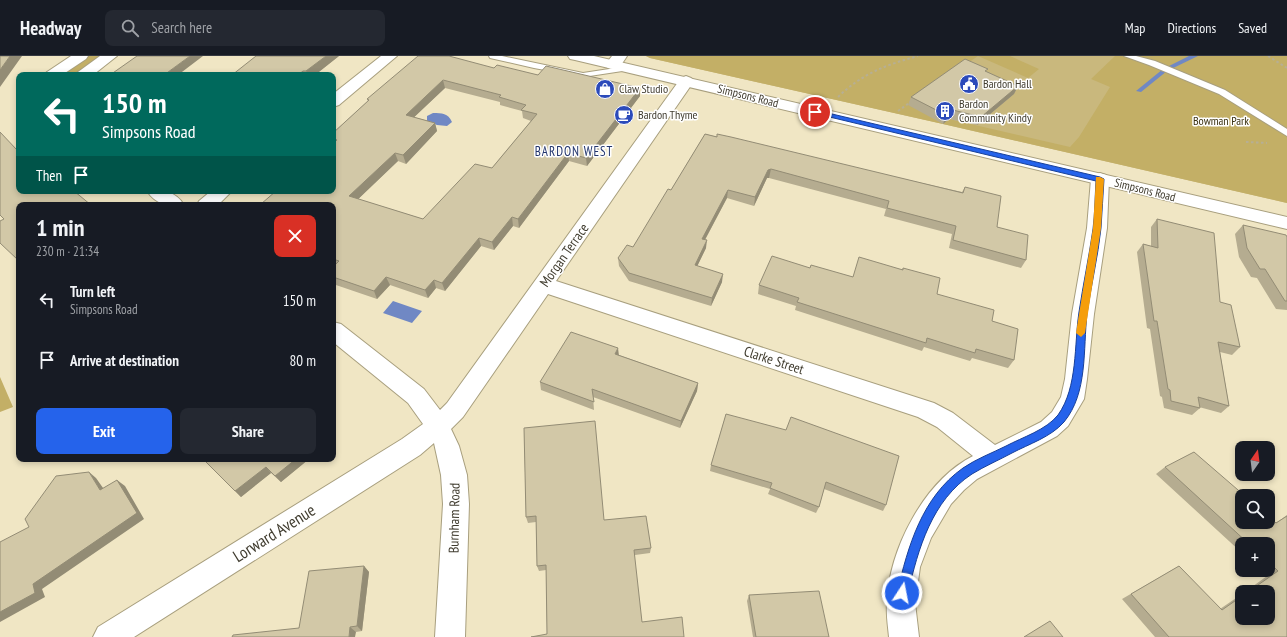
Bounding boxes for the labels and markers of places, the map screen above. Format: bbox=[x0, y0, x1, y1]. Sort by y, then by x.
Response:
public building icon: Bardon Hall bbox=[958, 73, 980, 95]
place label: Bardon Hall bbox=[983, 76, 1032, 91]
shop icon: Claw Studio bbox=[594, 78, 616, 100]
place label: Claw Studio bbox=[619, 81, 668, 96]
pin bbox=[798, 95, 832, 129]
place label: Bardon Community Kindy bbox=[959, 96, 1032, 125]
building icon: Bardon Community Kindy bbox=[934, 100, 956, 122]
cafe icon: Bardon Thyme bbox=[613, 104, 635, 126]
place label: Bardon Thyme bbox=[638, 107, 698, 122]

